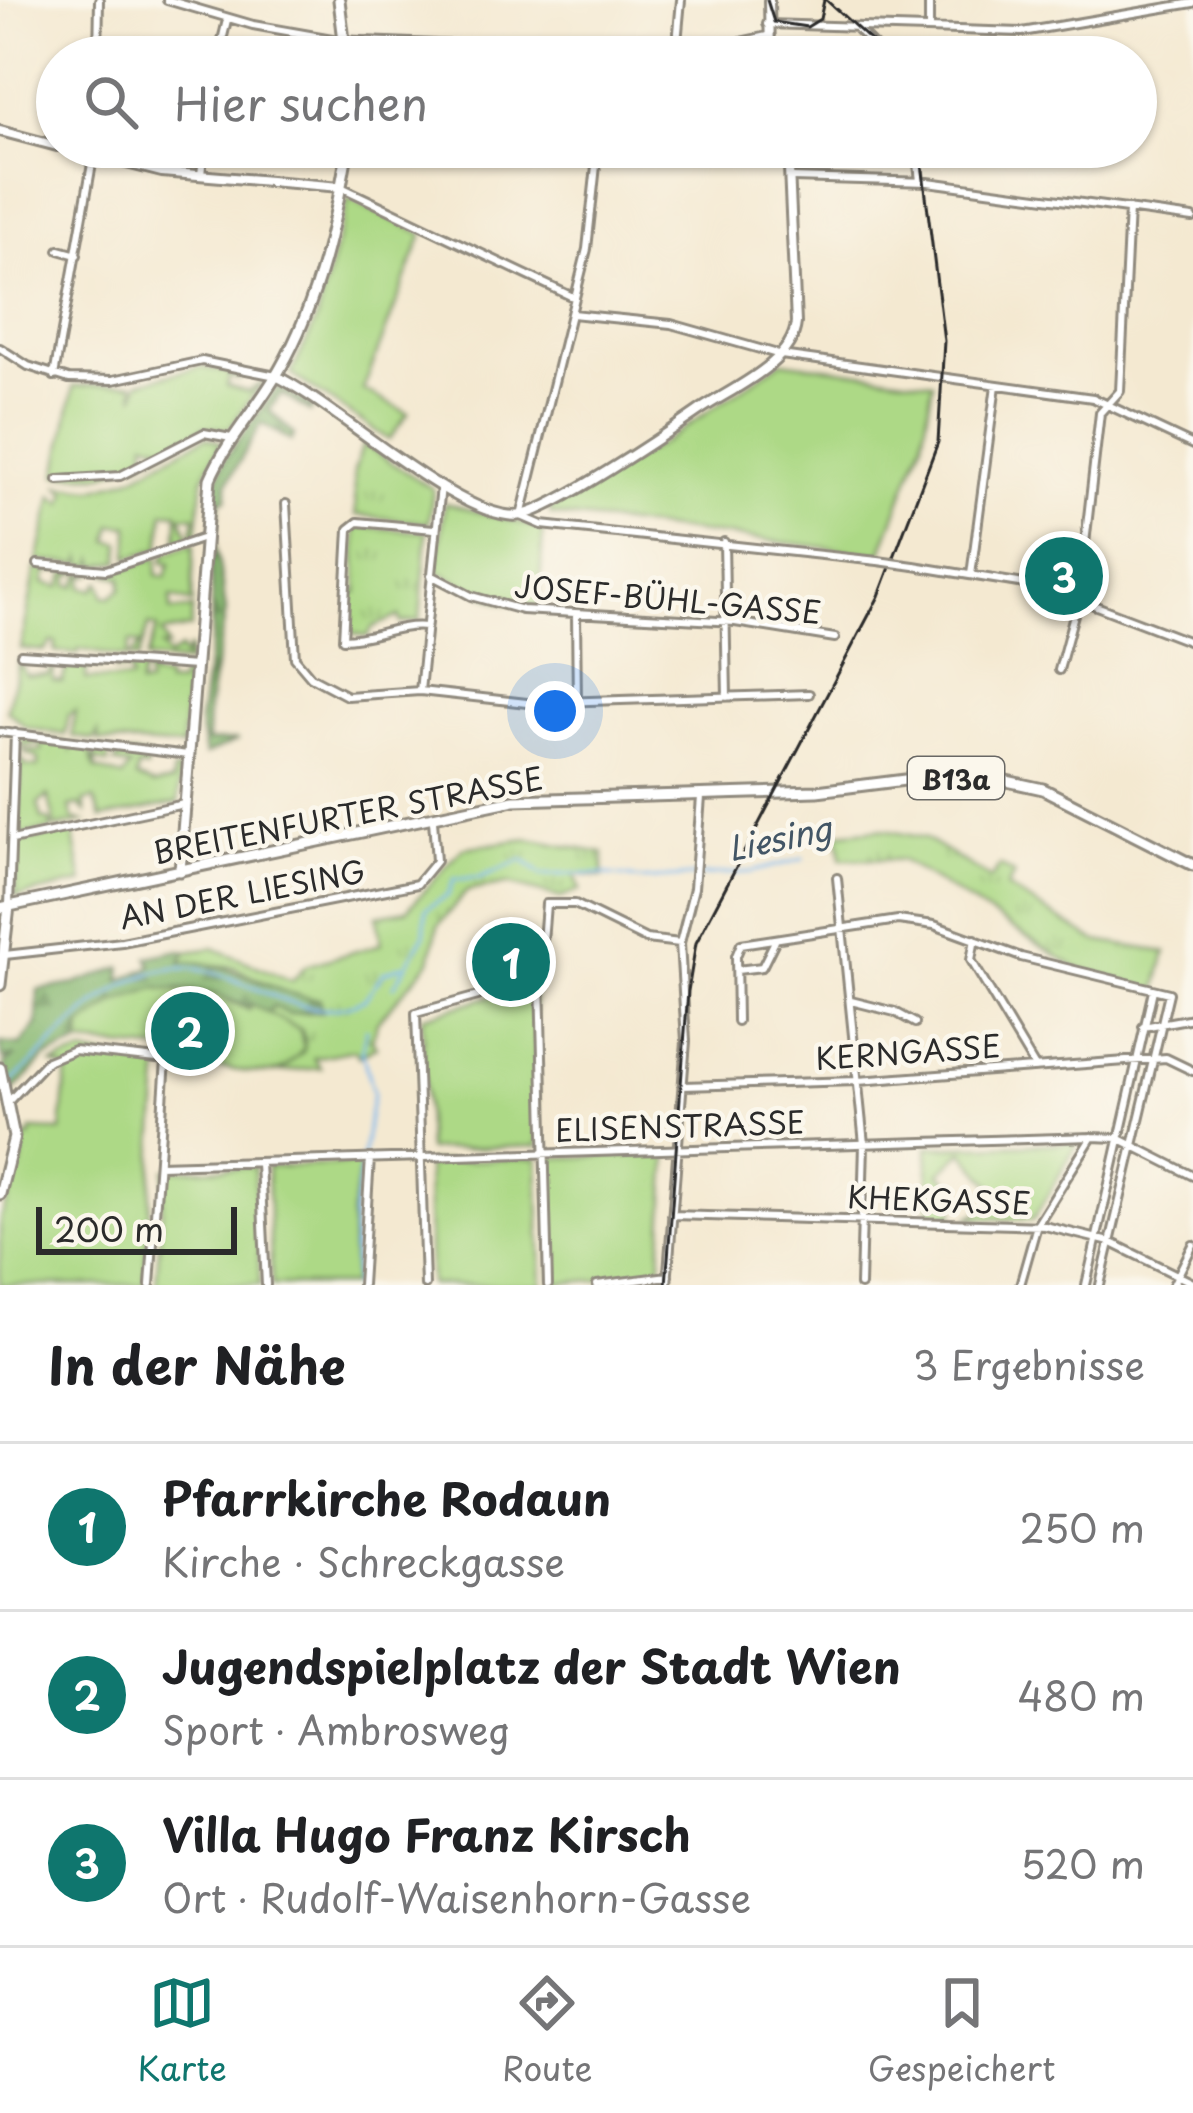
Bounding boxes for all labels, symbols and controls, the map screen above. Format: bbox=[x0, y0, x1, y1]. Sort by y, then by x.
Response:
search box bbox=[36, 36, 1157, 168]
text: Hier suchen bbox=[174, 68, 428, 136]
icon: search bbox=[78, 69, 144, 135]
pin: 3 bbox=[1025, 531, 1103, 621]
street label: JOSEF-BÜHL-GASSE bbox=[513, 562, 823, 634]
your location bbox=[525, 681, 585, 741]
street label: BREITENFURTER STRASSE bbox=[149, 754, 547, 874]
road number: B13a bbox=[908, 757, 1004, 799]
water label: Liesing bbox=[723, 801, 837, 872]
street label: AN DER LIESING bbox=[115, 847, 369, 939]
pin: 1 bbox=[472, 917, 550, 1007]
pin: 2 bbox=[151, 986, 229, 1076]
street label: KERNGASSE bbox=[814, 1022, 1002, 1080]
street label: ELISENSTRASSE bbox=[554, 1098, 806, 1152]
street label: KHEKGASSE bbox=[846, 1173, 1032, 1225]
scale bar bbox=[36, 1201, 237, 1254]
text: 200 m bbox=[54, 1203, 164, 1253]
text: In der Nähe bbox=[48, 1325, 345, 1402]
text: 3 Ergebnisse bbox=[913, 1334, 1145, 1393]
text: Pfarrkirche Rodaun bbox=[162, 1463, 611, 1531]
text: 1 bbox=[78, 1497, 96, 1556]
text: 250 m bbox=[1020, 1497, 1145, 1556]
text: Kirche · Schreckgasse bbox=[162, 1531, 565, 1590]
text: Jugendspielplatz der Stadt Wien bbox=[162, 1631, 901, 1699]
text: 2 bbox=[73, 1665, 101, 1724]
text: 480 m bbox=[1018, 1665, 1145, 1724]
text: Sport · Ambrosweg bbox=[162, 1699, 510, 1758]
text: Villa Hugo Franz Kirsch bbox=[162, 1799, 691, 1867]
text: 3 bbox=[74, 1833, 100, 1892]
text: 520 m bbox=[1020, 1833, 1145, 1892]
text: Ort · Rudolf-Waisenhorn-Gasse bbox=[162, 1867, 751, 1926]
tab: Karte bbox=[138, 1970, 227, 2092]
tab: Route bbox=[502, 1970, 593, 2092]
tab: Gespeichert bbox=[868, 1970, 1055, 2092]

